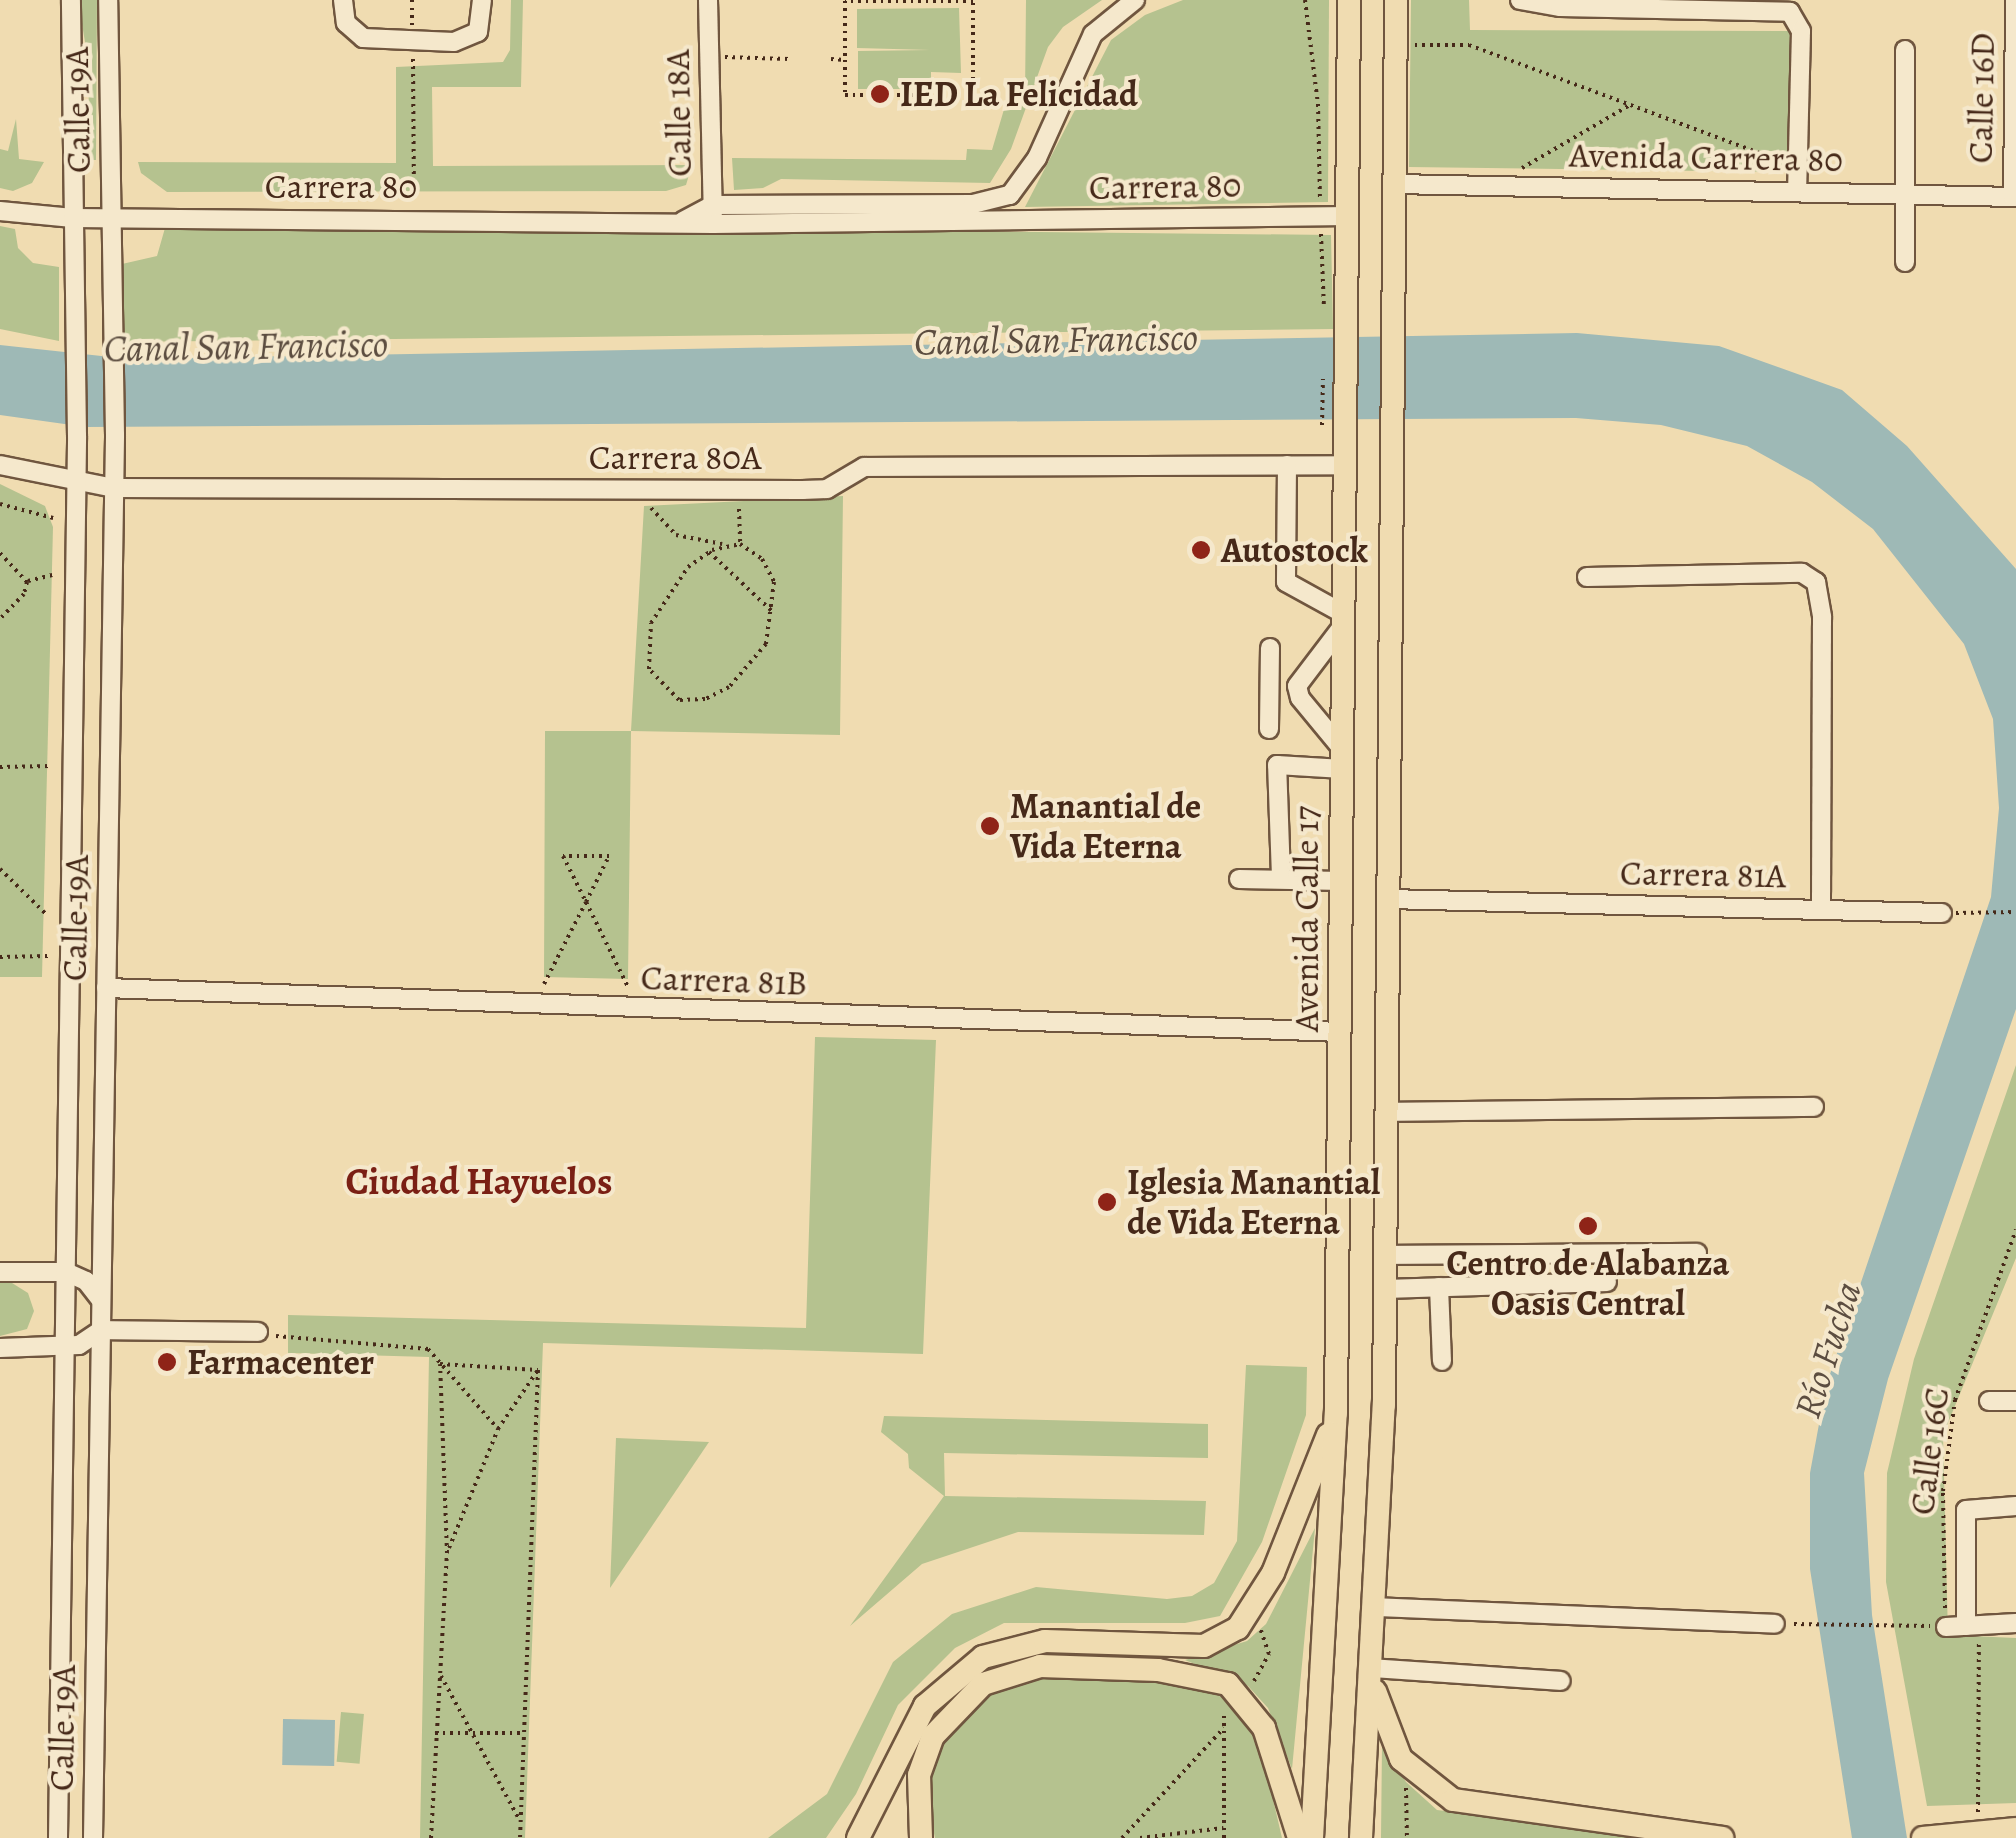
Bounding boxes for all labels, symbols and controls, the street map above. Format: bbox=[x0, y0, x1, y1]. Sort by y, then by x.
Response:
street label: Calle 16D bbox=[1959, 32, 2003, 164]
street label: Calle 19A bbox=[55, 47, 99, 173]
street label: Calle 18A bbox=[656, 49, 700, 177]
place label: IED La Felicidad bbox=[900, 73, 1138, 115]
marker: IED La Felicidad bbox=[869, 83, 891, 105]
street label: Avenida Carrera 80 bbox=[1569, 134, 1843, 180]
street label: Carrera 80 bbox=[1089, 164, 1241, 208]
street label: Carrera 80 bbox=[265, 165, 417, 207]
water label: Canal San Francisco bbox=[914, 315, 1198, 365]
water label: Canal San Francisco bbox=[104, 322, 388, 372]
street label: Carrera 80A bbox=[589, 436, 761, 478]
place label: Autostock bbox=[1221, 529, 1368, 571]
marker: Autostock bbox=[1190, 539, 1212, 561]
place label: Manantial de Vida Eterna bbox=[1010, 785, 1201, 867]
street label: Avenida Calle 17 bbox=[1285, 806, 1327, 1032]
marker: Manantial de Vida Eterna bbox=[979, 815, 1001, 837]
street label: Carrera 81A bbox=[1620, 852, 1786, 896]
street label: Calle 19A bbox=[53, 855, 97, 981]
street label: Carrera 81B bbox=[640, 956, 808, 1004]
district label: Ciudad Hayuelos bbox=[346, 1159, 612, 1205]
place label: Iglesia Manantial de Vida Eterna bbox=[1127, 1161, 1380, 1243]
marker: Iglesia Manantial de Vida Eterna bbox=[1096, 1191, 1118, 1213]
marker: Centro de Alabanza Oasis Central bbox=[1577, 1215, 1599, 1237]
place label: Centro de Alabanza Oasis Central bbox=[1447, 1242, 1729, 1324]
water label: Río Fucha bbox=[1785, 1276, 1871, 1424]
place label: Farmacenter bbox=[187, 1341, 374, 1383]
marker: Farmacenter bbox=[156, 1351, 178, 1373]
street label: Calle 16C bbox=[1900, 1385, 1958, 1517]
street label: Calle 19A bbox=[40, 1665, 84, 1791]

